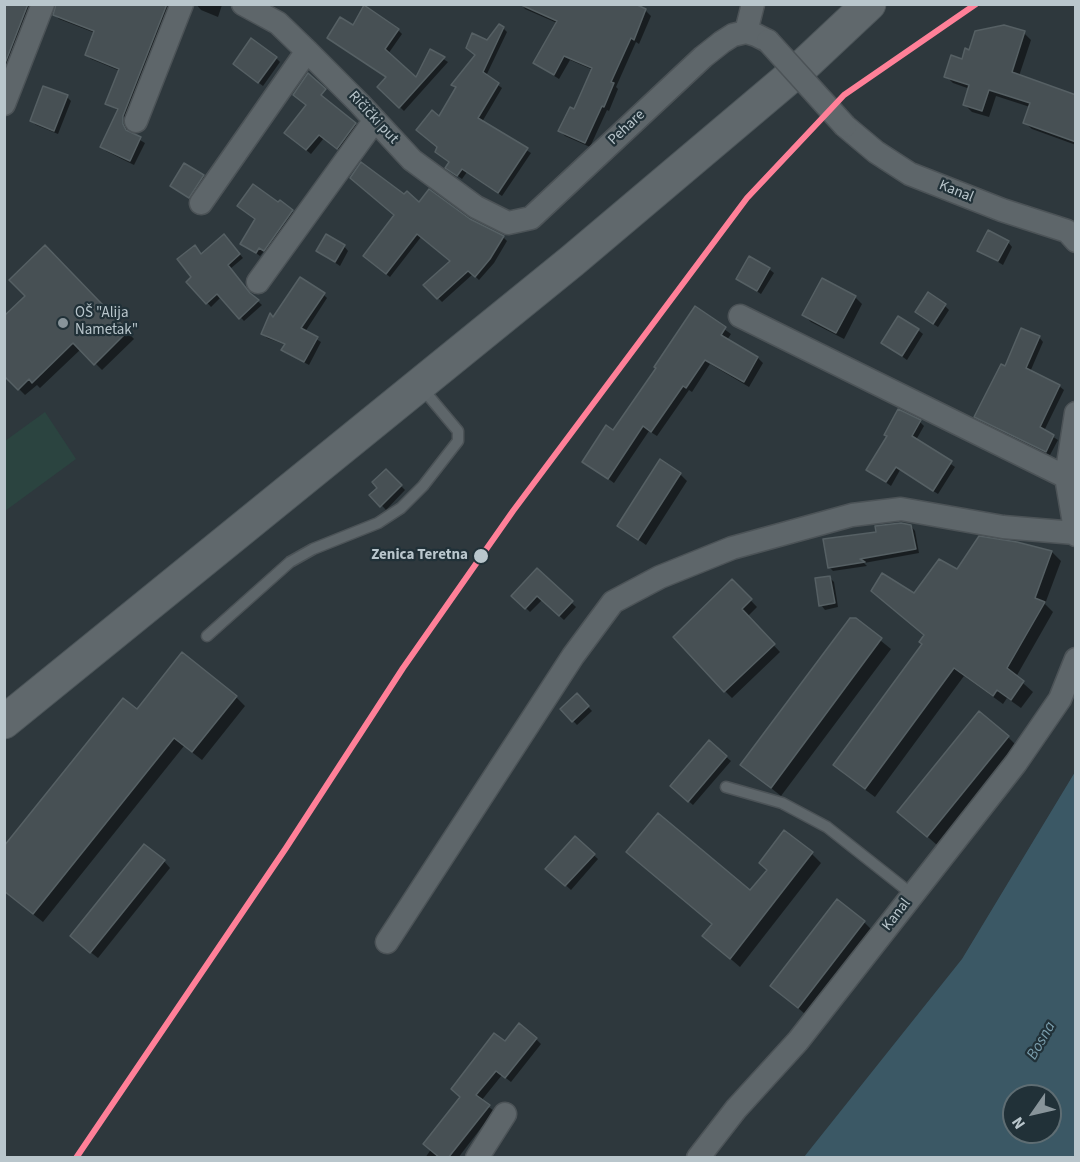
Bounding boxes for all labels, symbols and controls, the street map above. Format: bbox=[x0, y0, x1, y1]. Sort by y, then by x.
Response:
street label: Ričički put bbox=[344, 88, 402, 148]
street label: Pehare bbox=[605, 106, 649, 150]
street label: Kanal bbox=[936, 177, 976, 207]
place label: OŠ "Alija Nametak" bbox=[75, 305, 138, 340]
marker: OŠ "Alija Nametak" bbox=[56, 316, 70, 330]
place label: Zenica Teretna bbox=[371, 547, 468, 565]
marker: Zenica Teretna bbox=[472, 547, 490, 565]
street label: Kanal bbox=[879, 895, 915, 935]
water label: Bosna bbox=[1024, 1019, 1060, 1063]
north arrow bbox=[1002, 1084, 1062, 1144]
text: N bbox=[1007, 1112, 1031, 1134]

